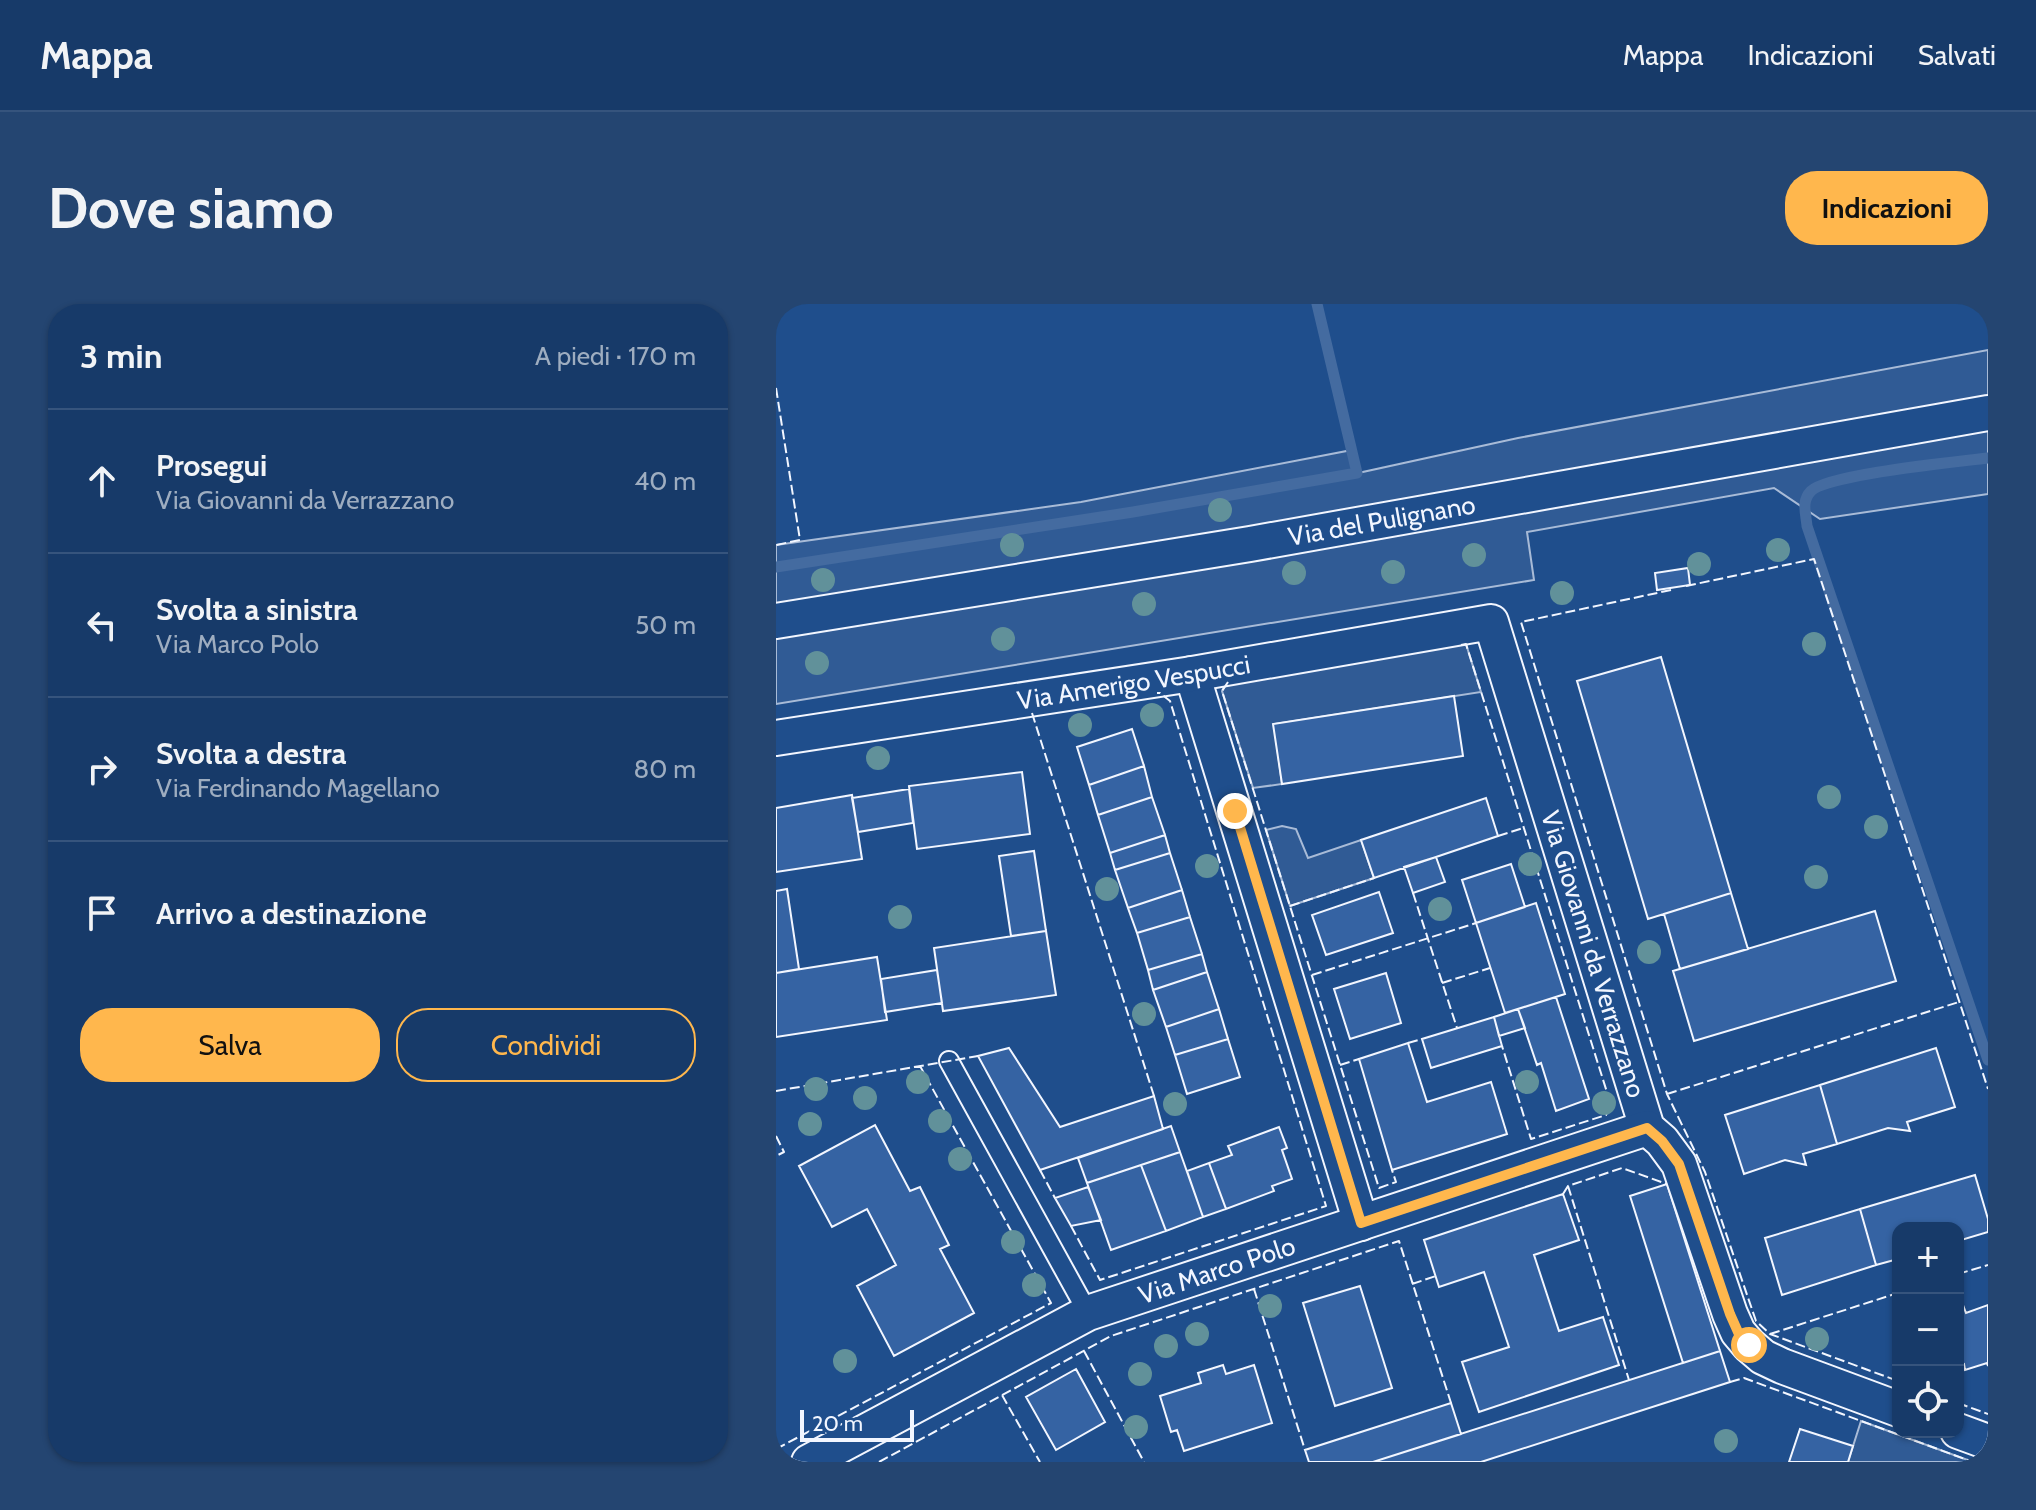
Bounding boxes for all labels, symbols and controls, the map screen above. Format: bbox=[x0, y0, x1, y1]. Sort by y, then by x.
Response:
text: Mappa bbox=[40, 32, 153, 79]
text: Mappa bbox=[1623, 38, 1703, 72]
text: Indicazioni bbox=[1747, 38, 1874, 72]
text: Salvati bbox=[1918, 38, 1996, 72]
button: Indicazioni bbox=[1785, 171, 1988, 245]
text: Dove siamo bbox=[48, 174, 334, 242]
text: 3 min bbox=[80, 335, 162, 377]
text: A piedi · 170 m bbox=[535, 340, 696, 372]
text: Prosegui bbox=[156, 447, 267, 484]
icon: ahead bbox=[80, 459, 124, 503]
text: 40 m bbox=[634, 465, 696, 497]
text: Via Giovanni da Verrazzano bbox=[156, 484, 454, 516]
street label: Via del Pulignano bbox=[1286, 488, 1478, 553]
text: Svolta a sinistra bbox=[156, 591, 358, 628]
icon: left bbox=[80, 603, 124, 647]
text: 50 m bbox=[635, 609, 696, 641]
text: Via Marco Polo bbox=[156, 628, 319, 660]
street label: Via Amerigo Vespucci bbox=[1015, 648, 1253, 717]
text: Svolta a destra bbox=[156, 735, 347, 772]
icon: right bbox=[80, 747, 124, 791]
text: 80 m bbox=[633, 753, 696, 785]
text: Via Ferdinando Magellano bbox=[156, 772, 440, 804]
route end bbox=[1217, 793, 1253, 829]
street label: Via Giovanni da Verrazzano bbox=[1534, 807, 1653, 1101]
icon: arrive bbox=[80, 891, 124, 935]
text: Arrivo a destinazione bbox=[156, 895, 427, 932]
button: Salva bbox=[80, 1008, 380, 1082]
button: Condividi bbox=[396, 1008, 696, 1082]
map controls bbox=[1892, 1222, 1964, 1438]
button: + bbox=[1892, 1222, 1964, 1294]
street label: Via Marco Polo bbox=[1134, 1230, 1299, 1311]
button: − bbox=[1892, 1294, 1964, 1366]
route start bbox=[1731, 1327, 1767, 1363]
button: locate bbox=[1892, 1366, 1964, 1438]
scale bar bbox=[800, 1406, 914, 1442]
text: 20 m bbox=[812, 1410, 863, 1437]

